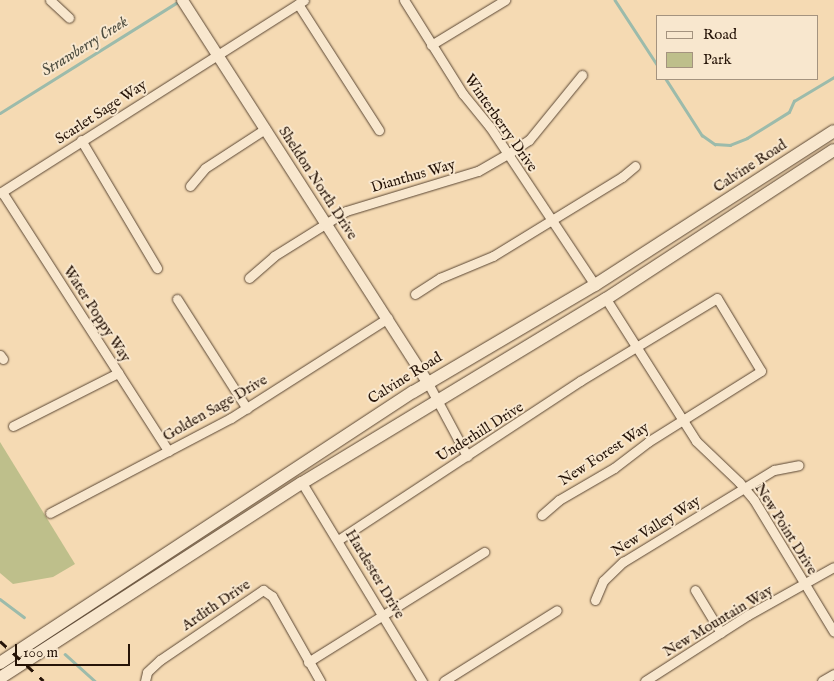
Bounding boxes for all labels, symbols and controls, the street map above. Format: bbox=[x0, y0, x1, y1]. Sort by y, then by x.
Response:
water label: Strawberry Creek bbox=[38, 13, 132, 81]
legend bbox=[656, 15, 819, 80]
text: Road bbox=[703, 25, 737, 44]
text: Park bbox=[703, 50, 732, 69]
street label: Winterberry Drive bbox=[461, 71, 541, 175]
street label: Scarlet Sage Way bbox=[52, 76, 150, 148]
street label: Sheldon North Drive bbox=[275, 123, 361, 243]
street label: Calvine Road bbox=[710, 136, 790, 196]
street label: Dianthus Way bbox=[369, 155, 457, 197]
street label: Water Poppy Way bbox=[59, 263, 135, 365]
street label: Calvine Road bbox=[365, 348, 445, 408]
street label: Golden Sage Drive bbox=[160, 371, 270, 445]
street label: Underhill Drive bbox=[433, 398, 527, 466]
street label: New Forest Way bbox=[556, 418, 652, 490]
street label: New Point Drive bbox=[751, 480, 821, 578]
street label: New Valley Way bbox=[609, 492, 703, 560]
street label: Hardester Drive bbox=[341, 526, 409, 622]
street label: Ardith Drive bbox=[178, 575, 254, 635]
street label: New Mountain Way bbox=[660, 581, 776, 661]
scale bar bbox=[18, 634, 132, 666]
text: 100 m bbox=[23, 643, 58, 662]

